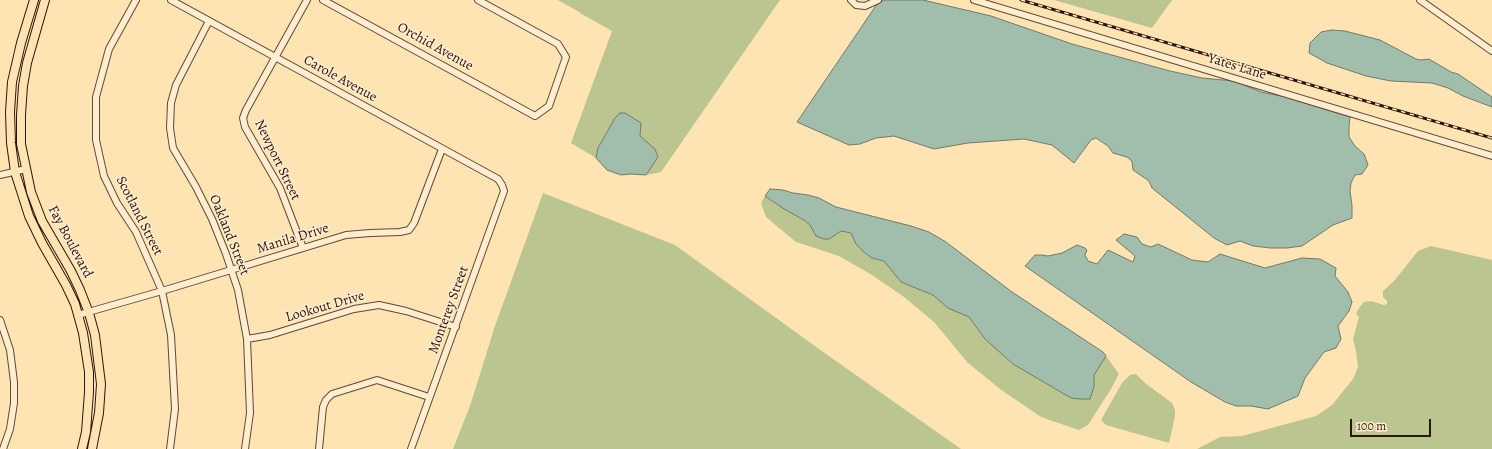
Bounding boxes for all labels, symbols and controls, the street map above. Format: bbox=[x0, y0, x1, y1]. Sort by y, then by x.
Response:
street label: Orchid Avenue bbox=[394, 19, 476, 75]
street label: Yates Lane bbox=[1206, 50, 1268, 84]
street label: Carole Avenue bbox=[300, 52, 380, 106]
street label: Newport Street bbox=[250, 117, 304, 203]
street label: Scotland Street bbox=[112, 174, 166, 258]
street label: Oakland Street bbox=[205, 192, 253, 278]
street label: Fay Boulevard bbox=[44, 203, 96, 281]
street label: Manila Drive bbox=[255, 220, 331, 258]
street label: Monterey Street bbox=[425, 264, 473, 356]
street label: Lookout Drive bbox=[284, 288, 366, 326]
scale bar bbox=[1352, 411, 1433, 437]
text: 100 m bbox=[1357, 418, 1386, 434]

